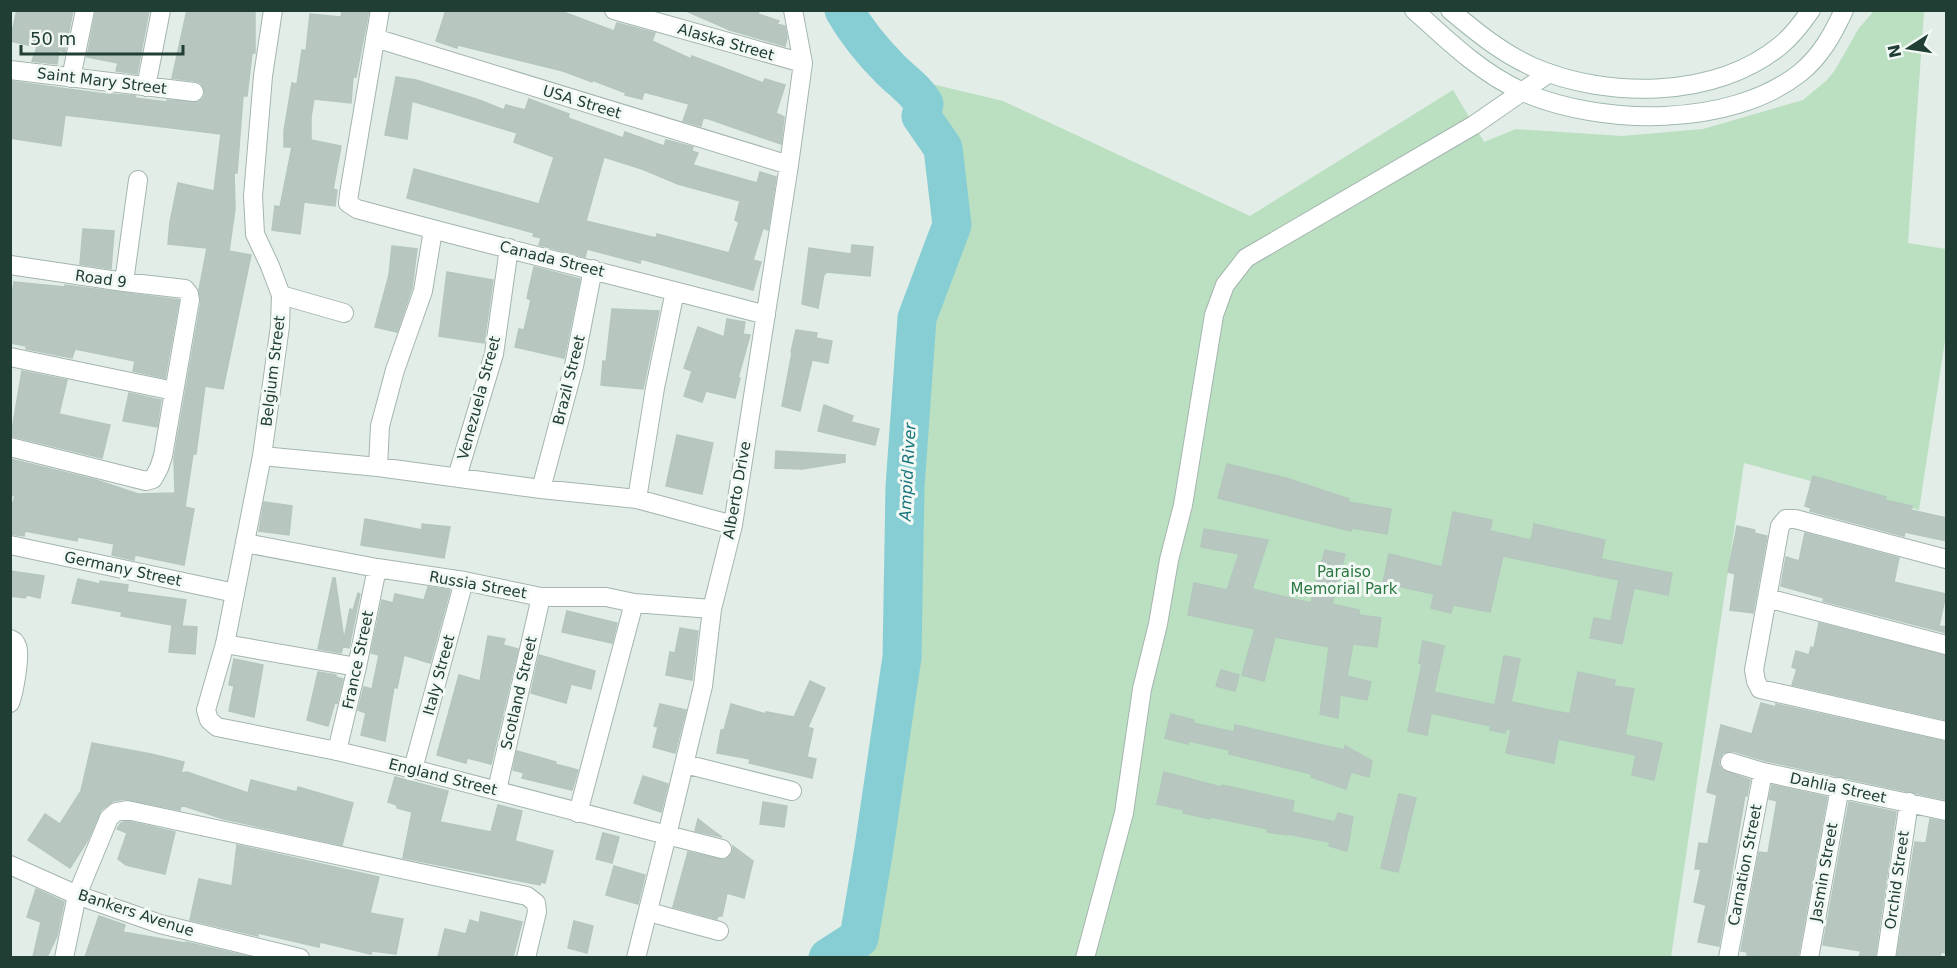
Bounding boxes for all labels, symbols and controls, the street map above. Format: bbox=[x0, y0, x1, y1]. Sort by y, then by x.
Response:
scale bar bbox=[21, 18, 183, 56]
north arrow bbox=[1879, 18, 1939, 78]
street label: Alaska Street bbox=[676, 20, 776, 64]
text: 50 m bbox=[30, 28, 76, 49]
text: N bbox=[1884, 42, 1906, 60]
street label: Saint Mary Street bbox=[36, 64, 168, 98]
street label: USA Street bbox=[540, 81, 624, 123]
street label: Canada Street bbox=[498, 237, 606, 281]
street label: Road 9 bbox=[74, 266, 128, 292]
street label: Belgium Street bbox=[257, 314, 289, 428]
street label: Brazil Street bbox=[549, 333, 589, 427]
street label: Venezuela Street bbox=[454, 334, 504, 462]
water label: Ampid River bbox=[895, 421, 920, 522]
street label: Alberto Drive bbox=[720, 440, 754, 540]
street label: Germany Street bbox=[63, 548, 183, 590]
park label: Paraiso Memorial Park bbox=[1291, 563, 1398, 598]
street label: Russia Street bbox=[428, 568, 528, 602]
street label: France Street bbox=[339, 609, 377, 711]
street label: Italy Street bbox=[420, 633, 458, 717]
street label: Scotland Street bbox=[497, 635, 541, 751]
street label: England Street bbox=[387, 755, 499, 799]
street label: Dahlia Street bbox=[1788, 769, 1888, 807]
street label: Carnation Street bbox=[1724, 803, 1766, 927]
street label: Jasmin Street bbox=[1806, 821, 1842, 924]
street label: Orchid Street bbox=[1881, 829, 1913, 930]
street label: Bankers Avenue bbox=[76, 886, 196, 940]

